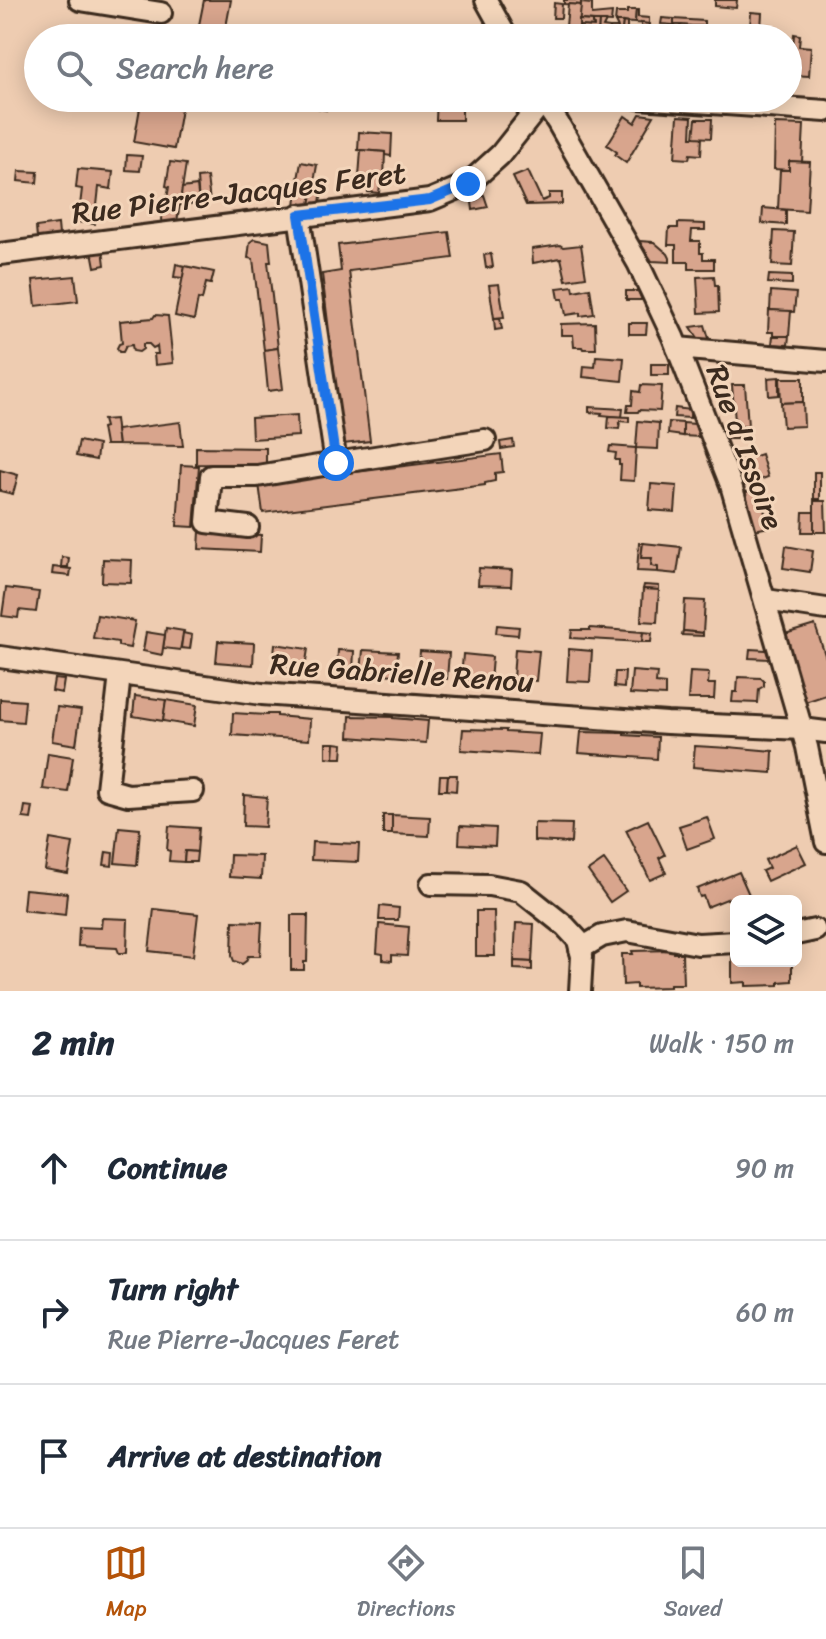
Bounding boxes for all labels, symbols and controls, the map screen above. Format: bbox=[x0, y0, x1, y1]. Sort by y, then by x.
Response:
search box bbox=[24, 24, 802, 112]
text: Search here bbox=[116, 41, 274, 95]
icon: search bbox=[52, 46, 96, 90]
street label: Rue Pierre-Jacques Feret bbox=[69, 146, 409, 240]
route end bbox=[450, 166, 486, 202]
street label: Rue d'Issoire bbox=[690, 357, 800, 537]
route start bbox=[318, 445, 354, 481]
street label: Rue Gabrielle Renou bbox=[268, 637, 536, 709]
map controls bbox=[730, 895, 802, 967]
button: layers bbox=[730, 895, 802, 967]
text: 2 min bbox=[32, 1013, 114, 1073]
text: Walk · 150 m bbox=[649, 1020, 794, 1066]
text: Continue bbox=[108, 1141, 227, 1195]
text: 90 m bbox=[735, 1145, 794, 1191]
icon: ahead bbox=[32, 1146, 76, 1190]
text: Turn right bbox=[108, 1262, 238, 1316]
text: 60 m bbox=[736, 1289, 794, 1335]
icon: right bbox=[32, 1290, 76, 1334]
text: Rue Pierre-Jacques Feret bbox=[108, 1316, 399, 1362]
text: Arrive at destination bbox=[108, 1429, 382, 1483]
icon: arrive bbox=[32, 1434, 76, 1478]
tab: Map bbox=[104, 1541, 148, 1628]
tab: Directions bbox=[357, 1541, 455, 1628]
tab: Saved bbox=[664, 1541, 722, 1628]

